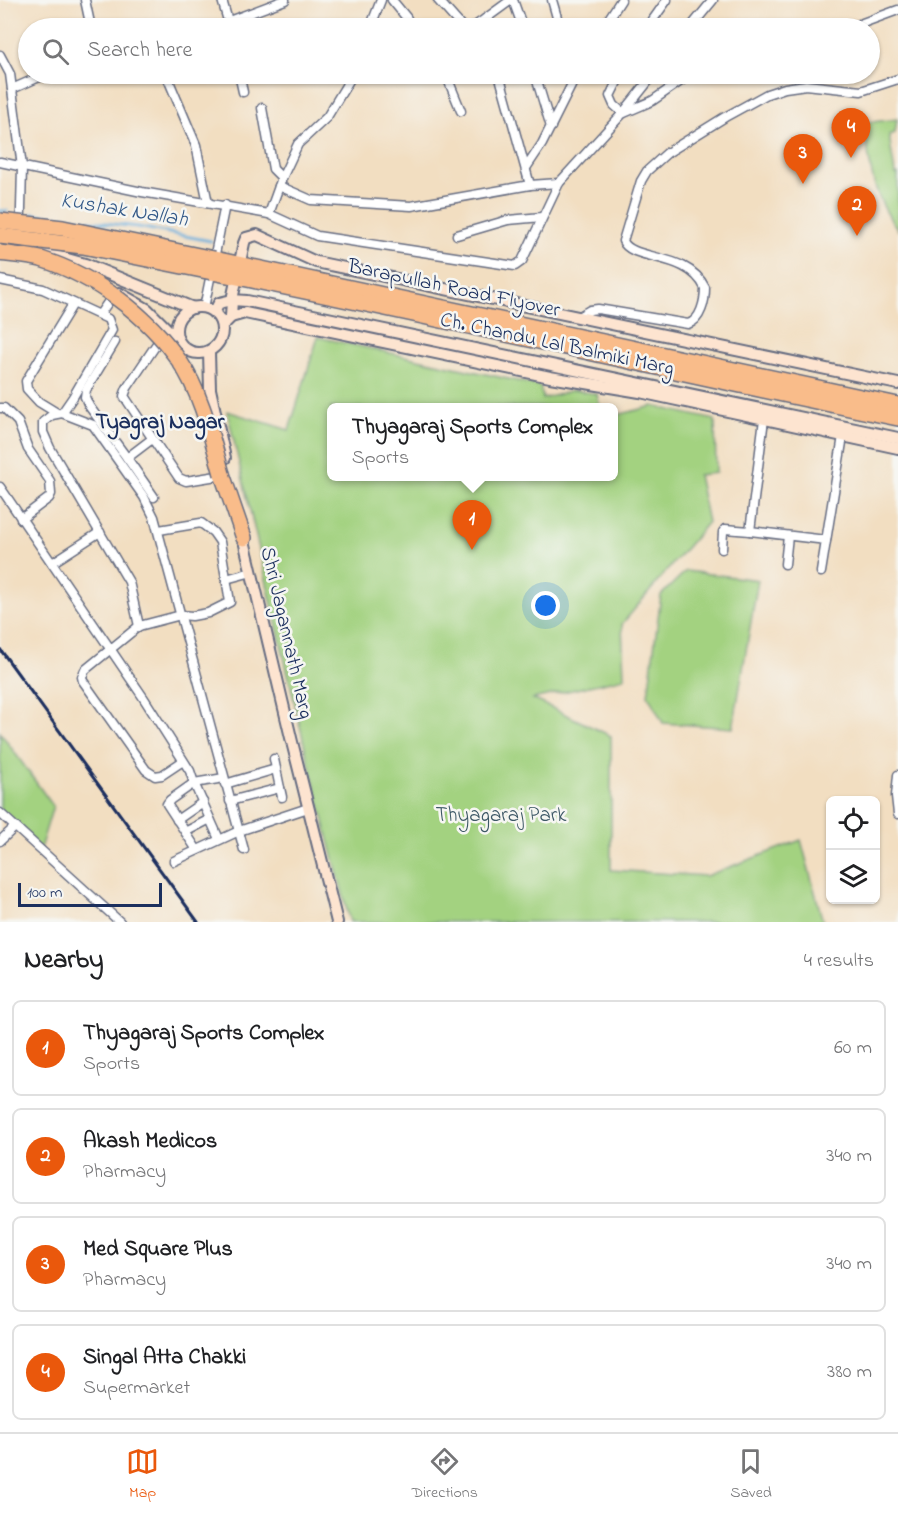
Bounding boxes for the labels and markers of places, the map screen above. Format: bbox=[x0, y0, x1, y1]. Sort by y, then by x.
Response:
pin: 4 bbox=[832, 108, 870, 158]
pin: 3 bbox=[784, 134, 822, 184]
pin: 2 bbox=[838, 186, 876, 236]
pin: 1 bbox=[452, 500, 492, 550]

